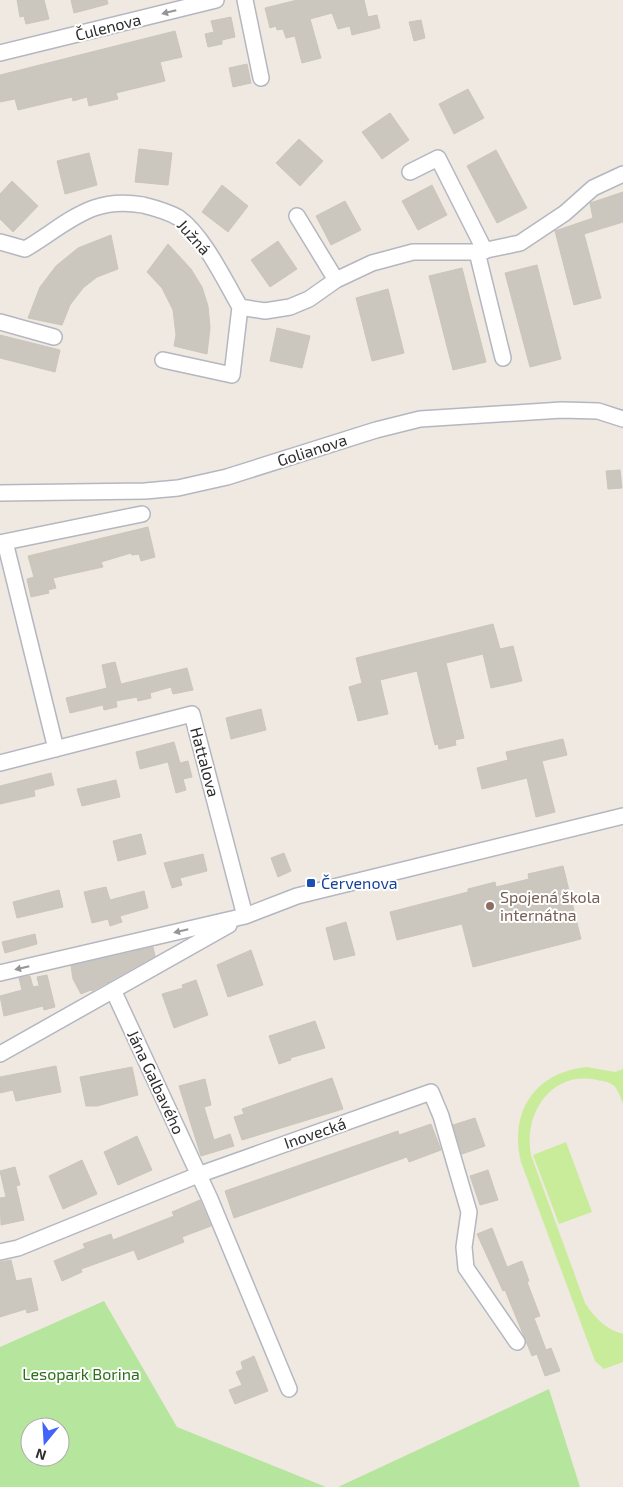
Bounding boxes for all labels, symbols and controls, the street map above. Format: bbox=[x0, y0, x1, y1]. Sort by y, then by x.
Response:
one-way arrow bbox=[161, 8, 176, 16]
street label: Čulenova bbox=[73, 9, 143, 44]
street label: Južná bbox=[174, 215, 215, 258]
street label: Golianova bbox=[275, 429, 349, 470]
street label: Hattalova bbox=[187, 725, 224, 799]
place label: Červenova bbox=[321, 873, 398, 892]
marker: Červenova bbox=[305, 877, 317, 889]
place label: Spojená škola internátna bbox=[500, 887, 600, 924]
marker: Spojená škola internátna bbox=[484, 900, 496, 912]
one-way arrow bbox=[173, 927, 188, 935]
one-way arrow bbox=[15, 964, 30, 972]
street label: Jána Galbavého bbox=[124, 1027, 189, 1137]
street label: Inovecká bbox=[281, 1113, 348, 1152]
park label: Lesopark Borina bbox=[22, 1364, 140, 1383]
north arrow bbox=[20, 1417, 70, 1467]
text: N bbox=[33, 1445, 48, 1464]

